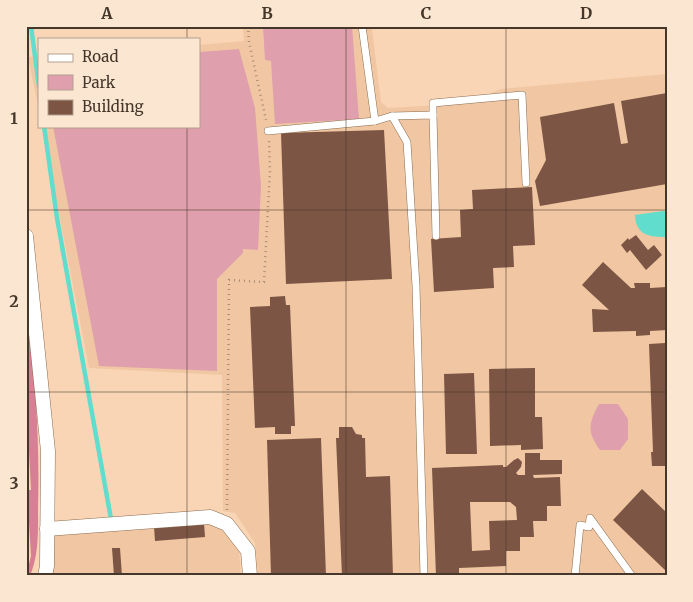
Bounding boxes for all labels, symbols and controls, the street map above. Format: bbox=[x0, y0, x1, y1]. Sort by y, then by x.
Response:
text: A bbox=[100, 3, 113, 23]
text: B bbox=[261, 3, 273, 23]
text: C bbox=[421, 3, 431, 23]
text: D bbox=[580, 3, 592, 23]
legend bbox=[38, 38, 200, 128]
text: Road bbox=[82, 47, 118, 66]
text: Park bbox=[82, 73, 116, 92]
text: Building bbox=[82, 97, 144, 116]
text: 1 bbox=[10, 108, 18, 128]
text: 2 bbox=[9, 291, 19, 311]
text: 3 bbox=[9, 473, 19, 493]

